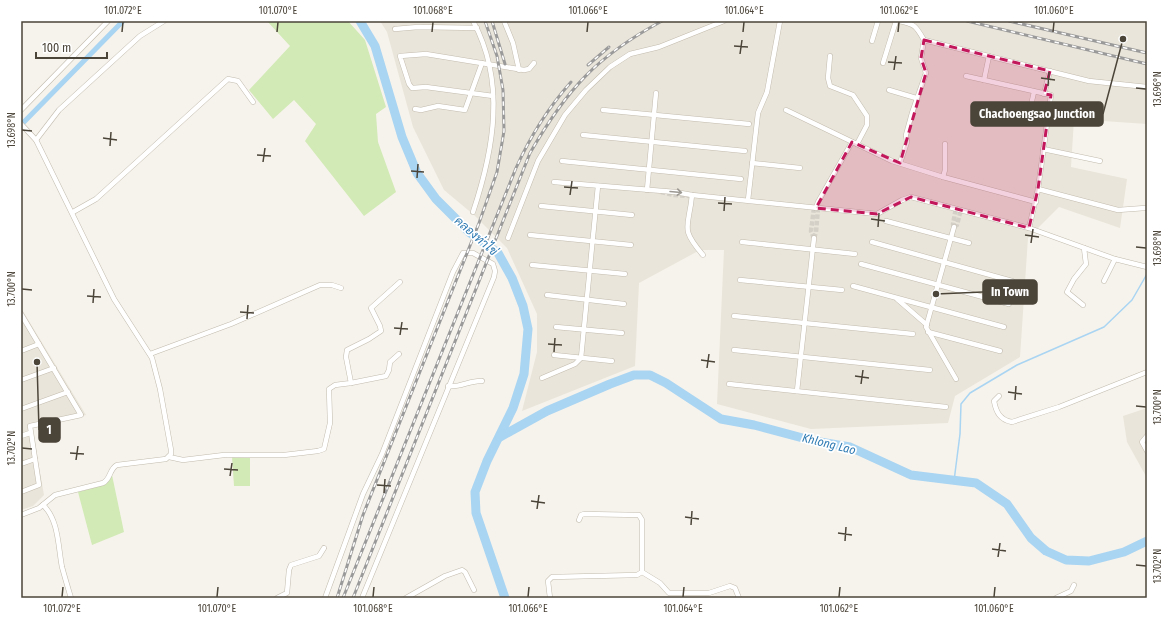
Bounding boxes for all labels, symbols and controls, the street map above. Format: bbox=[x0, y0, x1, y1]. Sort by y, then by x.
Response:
text: 101.072°E bbox=[104, 5, 142, 17]
text: 101.070°E bbox=[259, 5, 297, 17]
text: 101.068°E bbox=[413, 5, 453, 17]
text: 101.066°E bbox=[568, 5, 608, 17]
text: 101.064°E bbox=[724, 5, 764, 17]
text: 101.062°E bbox=[880, 5, 919, 17]
text: 101.060°E bbox=[1034, 5, 1074, 17]
scale bar bbox=[36, 34, 107, 60]
text: 100 m bbox=[42, 41, 71, 55]
text: 13.696°N bbox=[1152, 71, 1164, 107]
callout: Chachoengsao Junction bbox=[971, 102, 1103, 126]
text: Chachoengsao Junction bbox=[979, 107, 1095, 121]
text: 13.698°N bbox=[6, 112, 18, 148]
one-way arrow bbox=[669, 189, 682, 196]
water label: คลองท่าไข่ bbox=[452, 213, 502, 259]
text: 13.698°N bbox=[1152, 230, 1164, 266]
text: 13.700°N bbox=[6, 271, 18, 307]
callout: In Town bbox=[983, 280, 1037, 304]
text: In Town bbox=[991, 285, 1029, 299]
text: 13.700°N bbox=[1152, 389, 1164, 425]
callout: 1 bbox=[39, 418, 60, 442]
text: 1 bbox=[46, 423, 52, 437]
text: 13.702°N bbox=[6, 431, 18, 465]
water label: Khlong Lao bbox=[801, 431, 857, 457]
text: 13.702°N bbox=[1152, 549, 1164, 583]
text: 101.072°E bbox=[43, 603, 81, 615]
text: 101.070°E bbox=[198, 603, 236, 615]
text: 101.068°E bbox=[353, 603, 393, 615]
text: 101.066°E bbox=[508, 603, 548, 615]
text: 101.064°E bbox=[663, 603, 703, 615]
text: 101.062°E bbox=[820, 603, 859, 615]
text: 101.060°E bbox=[974, 603, 1014, 615]

